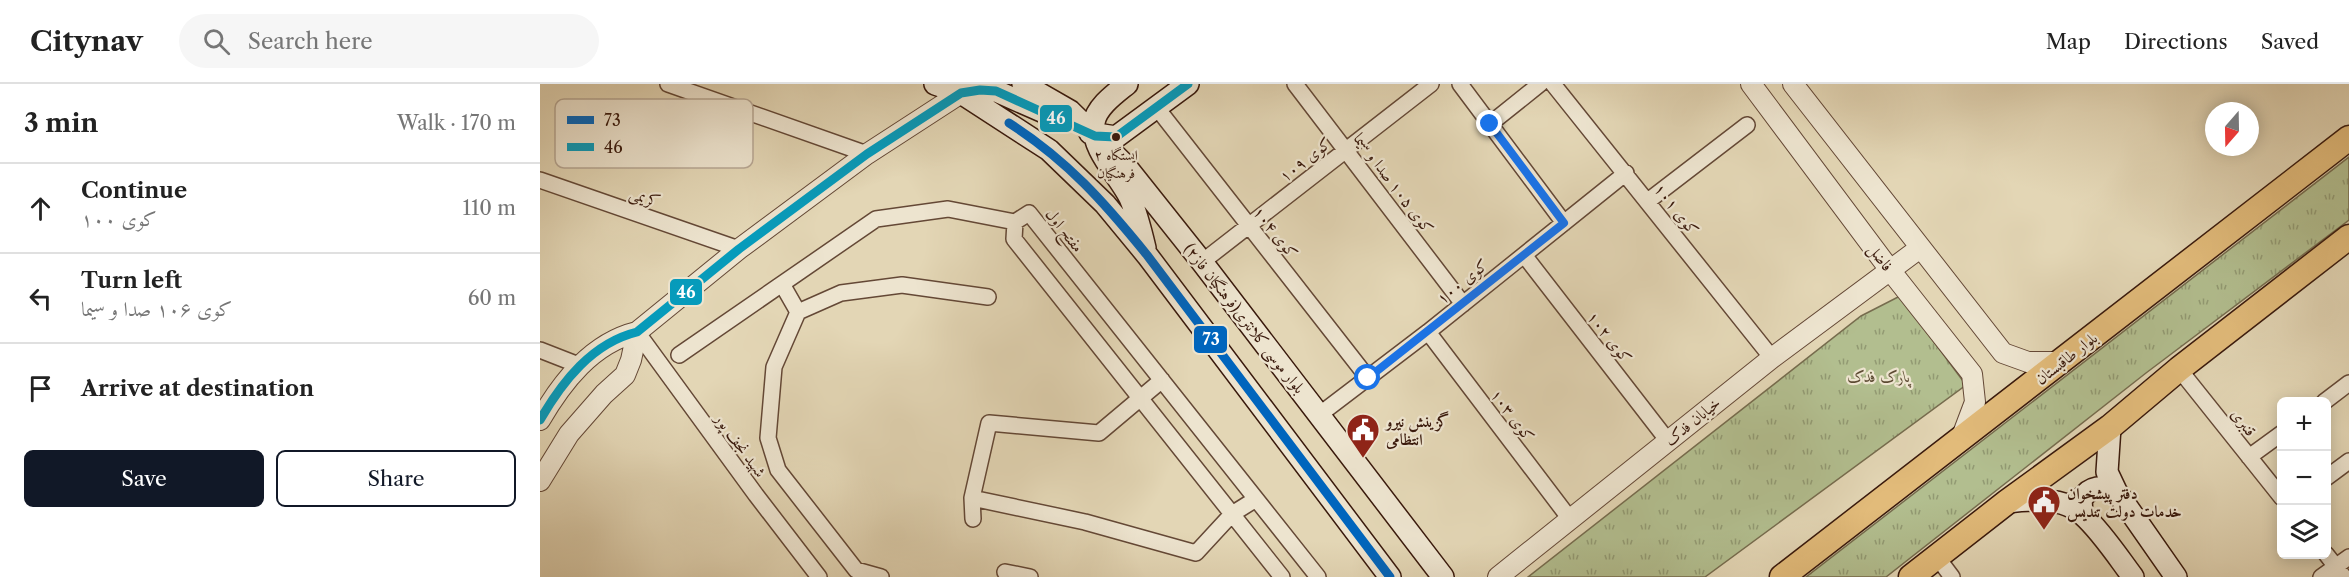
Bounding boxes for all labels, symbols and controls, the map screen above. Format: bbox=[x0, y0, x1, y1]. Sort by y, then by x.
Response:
search box bbox=[179, 14, 599, 68]
text: Citynav bbox=[30, 24, 143, 58]
icon: search bbox=[200, 25, 233, 58]
text: Search here bbox=[248, 28, 372, 55]
text: Map bbox=[2046, 29, 2091, 54]
text: Directions bbox=[2124, 29, 2228, 54]
text: Saved bbox=[2261, 29, 2319, 54]
legend bbox=[555, 99, 753, 168]
north arrow bbox=[2205, 102, 2259, 156]
line badge: 46 bbox=[1039, 104, 1073, 133]
text: 3 min bbox=[24, 107, 98, 139]
text: 46 bbox=[1046, 108, 1066, 128]
text: 73 bbox=[604, 110, 621, 130]
route end bbox=[1476, 110, 1502, 136]
text: Walk · 170 m bbox=[397, 111, 516, 135]
street label: کوی ۱۰۵ صدا و سیما bbox=[1349, 129, 1438, 238]
marker: ایستگاه ۲ فرهنگیان bbox=[1110, 131, 1122, 143]
street label: کوی ۱۰۹ bbox=[1275, 132, 1336, 186]
text: 46 bbox=[604, 137, 623, 157]
place label: ایستگاه ۲ فرهنگیان bbox=[1094, 146, 1138, 182]
text: Continue bbox=[81, 177, 187, 204]
street label: کوی ۱۰۱ bbox=[1650, 179, 1704, 240]
street label: کریمی bbox=[626, 182, 663, 213]
icon: ahead bbox=[24, 192, 57, 225]
text: 110 m bbox=[463, 196, 516, 220]
street label: کوی ۱۰۴ bbox=[1249, 202, 1303, 263]
street label: مفتح اول bbox=[1038, 204, 1088, 259]
text: کوی ۱۰۰ bbox=[81, 207, 157, 231]
street label: بلوار موسی کلانتری(فرهنگیان فاز۲) bbox=[1179, 239, 1310, 398]
street label: فاضل bbox=[1862, 239, 1898, 276]
street label: کوی ۱۰۰ bbox=[1432, 254, 1492, 309]
text: Turn left bbox=[81, 267, 182, 294]
line badge: 46 bbox=[669, 278, 703, 306]
icon: left bbox=[24, 282, 57, 315]
text: 46 bbox=[676, 282, 696, 302]
text: 60 m bbox=[468, 286, 516, 310]
text: کوی ۱۰۶ صدا و سیما bbox=[81, 297, 232, 321]
street label: کوی ۱۰۲ bbox=[1583, 307, 1637, 368]
line badge: 73 bbox=[1193, 325, 1228, 354]
street label: بلوار طاقبستان bbox=[2031, 327, 2101, 389]
text: 73 bbox=[1202, 329, 1220, 349]
route start bbox=[1354, 364, 1380, 390]
park label: پارک فدک bbox=[1848, 366, 1912, 388]
icon: arrive bbox=[24, 372, 57, 405]
text: Arrive at destination bbox=[81, 375, 314, 402]
street label: کوی ۱۰۳ bbox=[1486, 385, 1539, 446]
street label: خیابان فدک bbox=[1660, 392, 1724, 450]
map controls bbox=[2277, 397, 2331, 559]
button: + bbox=[2277, 397, 2331, 451]
street label: قنبری bbox=[2226, 404, 2261, 440]
street label: شهید نجف پور bbox=[708, 408, 771, 482]
place label: گزینش نیرو انتظامی bbox=[1384, 411, 1449, 450]
public building icon: گزینش نیرو انتظامی bbox=[1345, 412, 1381, 459]
button: Save bbox=[24, 450, 264, 507]
button: Share bbox=[276, 450, 516, 507]
button: − bbox=[2277, 451, 2331, 505]
place label: دفتر پیشخوان خدمات دولت تندیس bbox=[2067, 483, 2182, 523]
public building icon: دفتر پیشخوان خدمات دولت تندیس bbox=[2026, 484, 2062, 531]
button: layers bbox=[2277, 505, 2331, 559]

